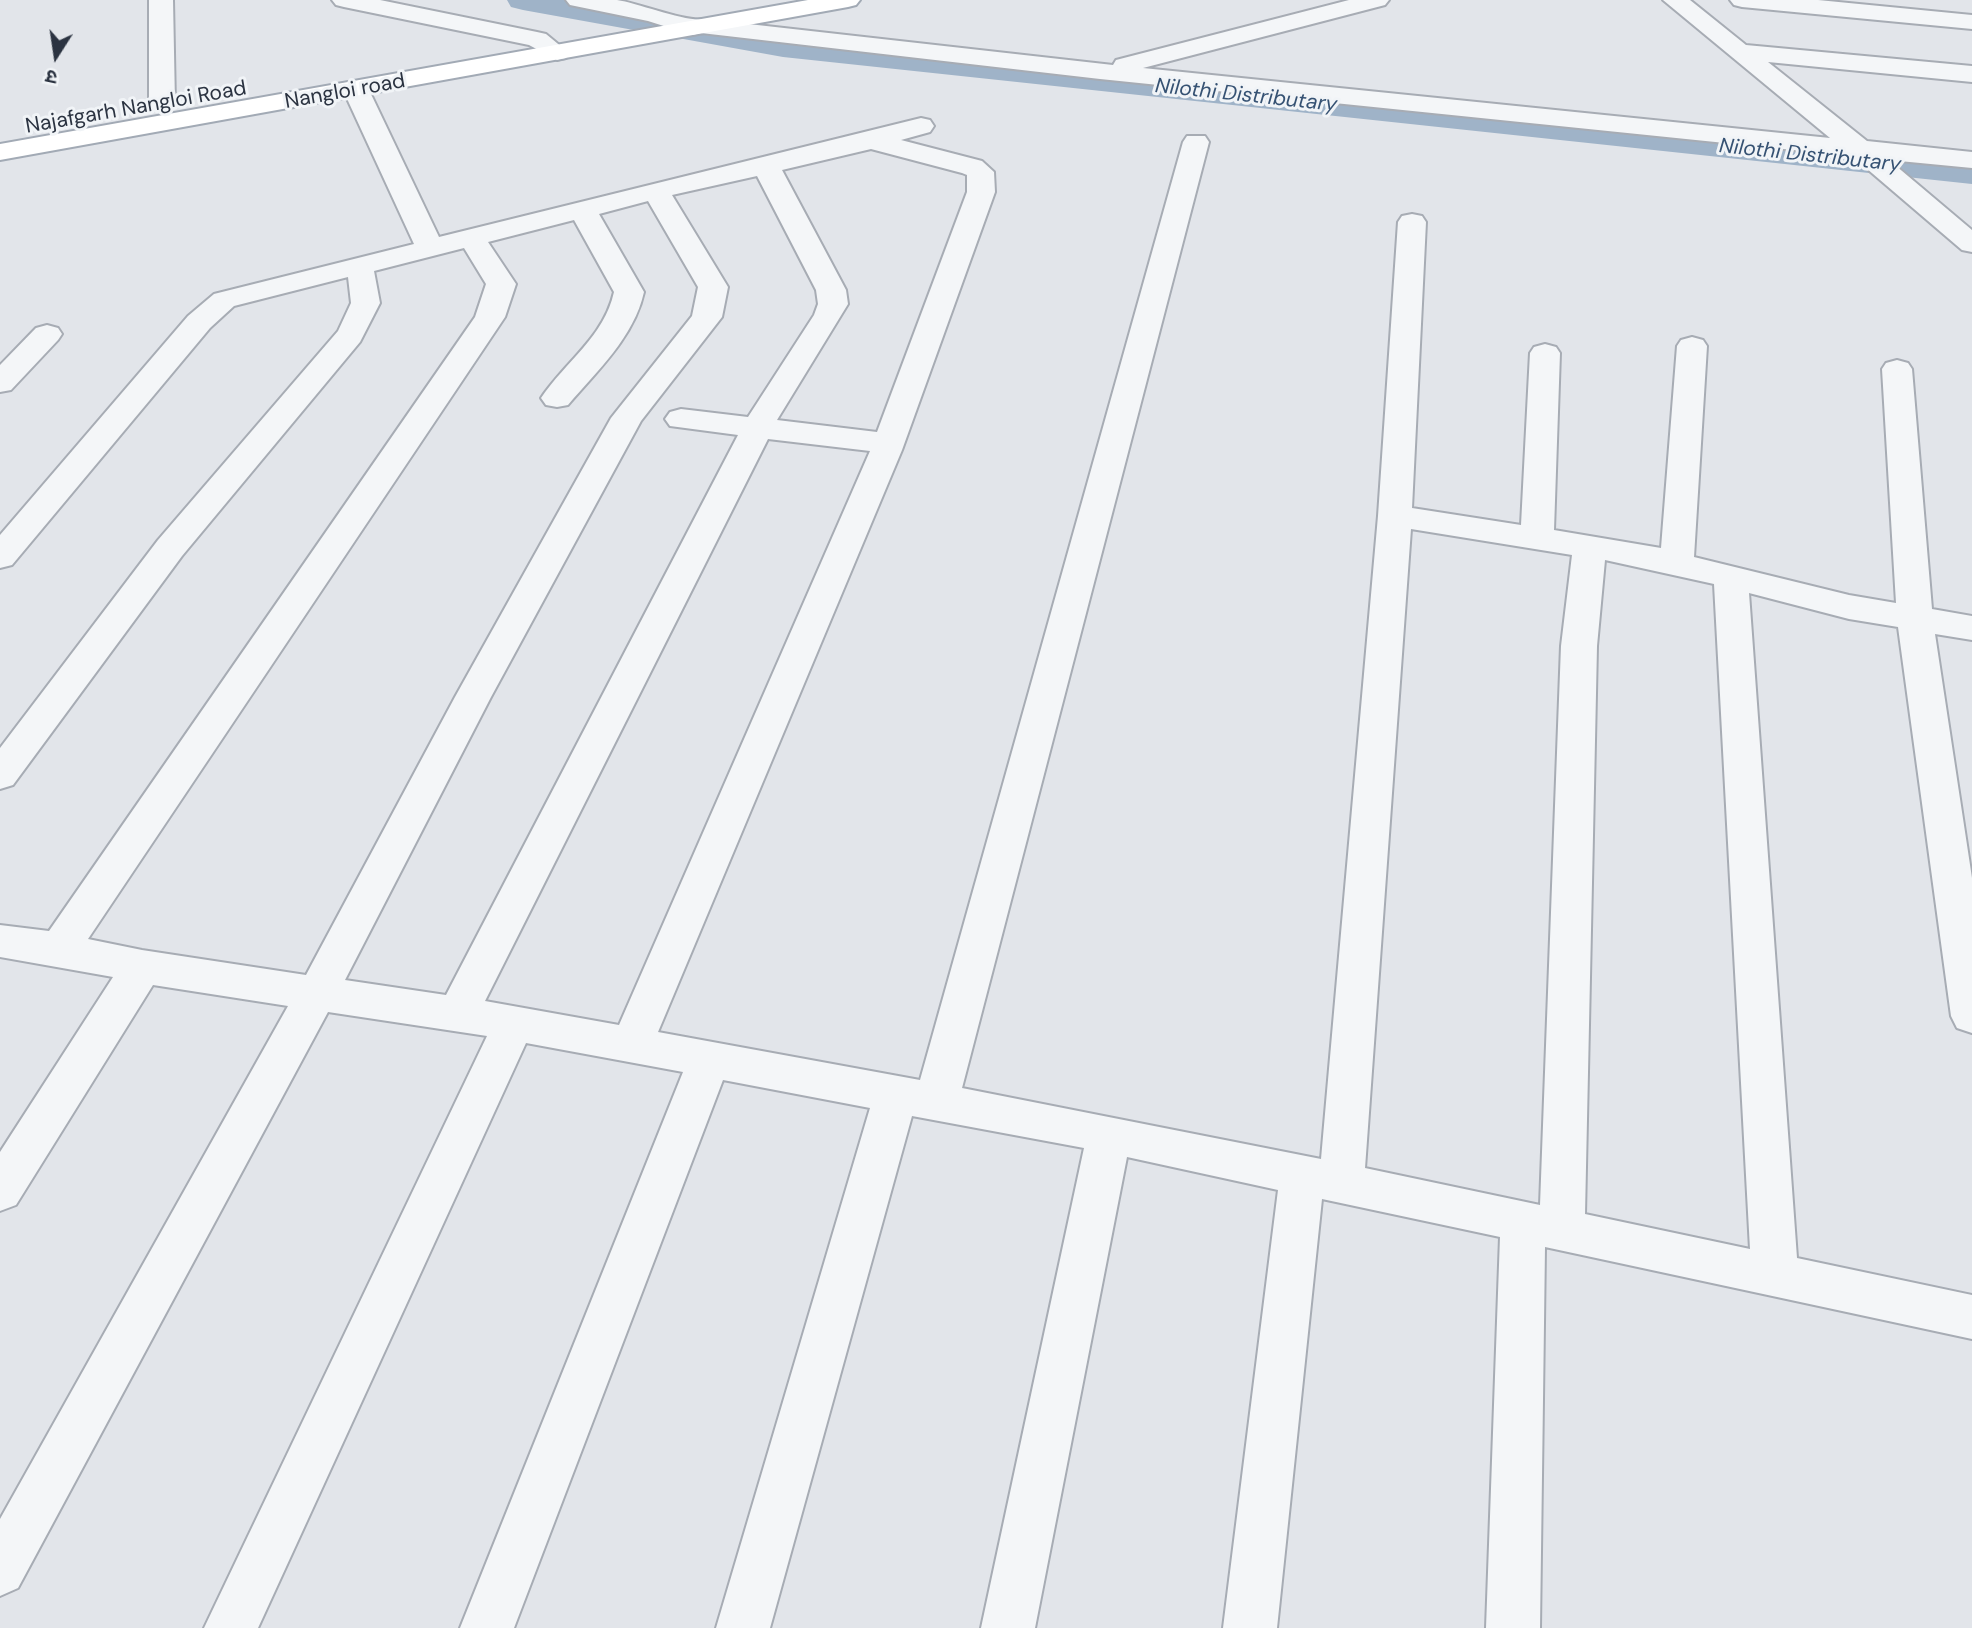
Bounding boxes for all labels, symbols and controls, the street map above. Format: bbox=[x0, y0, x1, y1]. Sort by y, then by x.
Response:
north arrow bbox=[21, 21, 91, 91]
text: उ bbox=[43, 64, 60, 90]
street label: Nangloi road bbox=[283, 69, 407, 115]
water label: Nilothi Distributary bbox=[1154, 74, 1338, 118]
street label: Najafgarh Nangloi Road bbox=[24, 76, 248, 140]
water label: Nilothi Distributary bbox=[1718, 134, 1902, 178]

